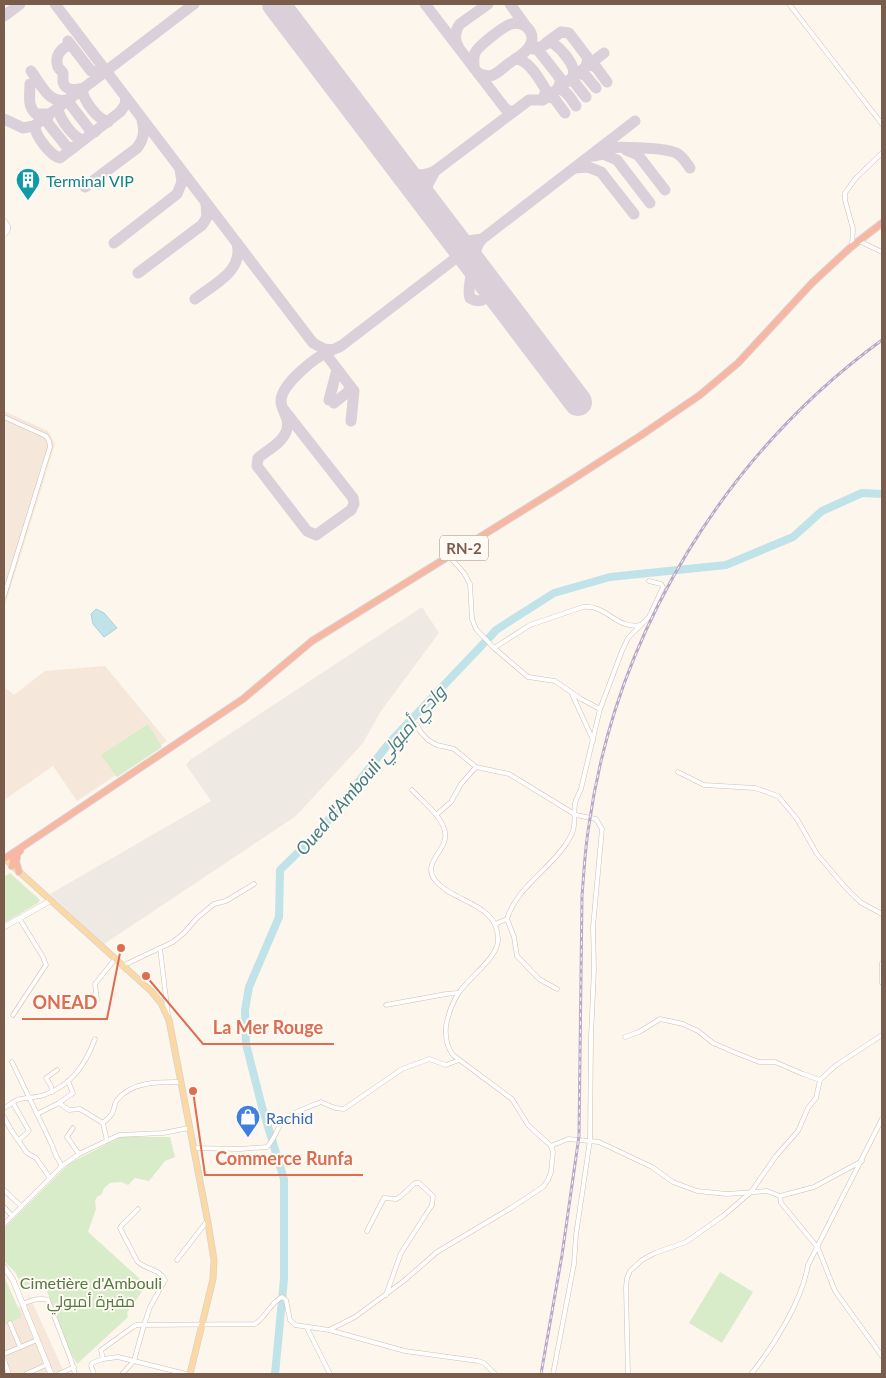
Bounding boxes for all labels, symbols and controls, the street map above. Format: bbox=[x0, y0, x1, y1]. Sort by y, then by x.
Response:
building icon: Terminal VIP bbox=[15, 167, 41, 201]
place label: Terminal VIP bbox=[46, 171, 134, 190]
road number: RN-2 bbox=[440, 536, 488, 560]
water label: Oued d'Ambouli وادي أمبولي bbox=[290, 680, 453, 862]
callout: ONEAD bbox=[22, 986, 107, 1019]
text: ONEAD bbox=[33, 991, 97, 1013]
callout: La Mer Rouge bbox=[203, 1011, 334, 1044]
text: La Mer Rouge bbox=[213, 1016, 324, 1038]
shop icon: Rachid bbox=[235, 1104, 261, 1138]
place label: Rachid bbox=[266, 1108, 313, 1127]
callout: Commerce Runfa bbox=[205, 1142, 363, 1175]
text: Commerce Runfa bbox=[215, 1147, 353, 1169]
park label: Cimetière d'Ambouli مقبرة أمبولي bbox=[20, 1273, 162, 1315]

